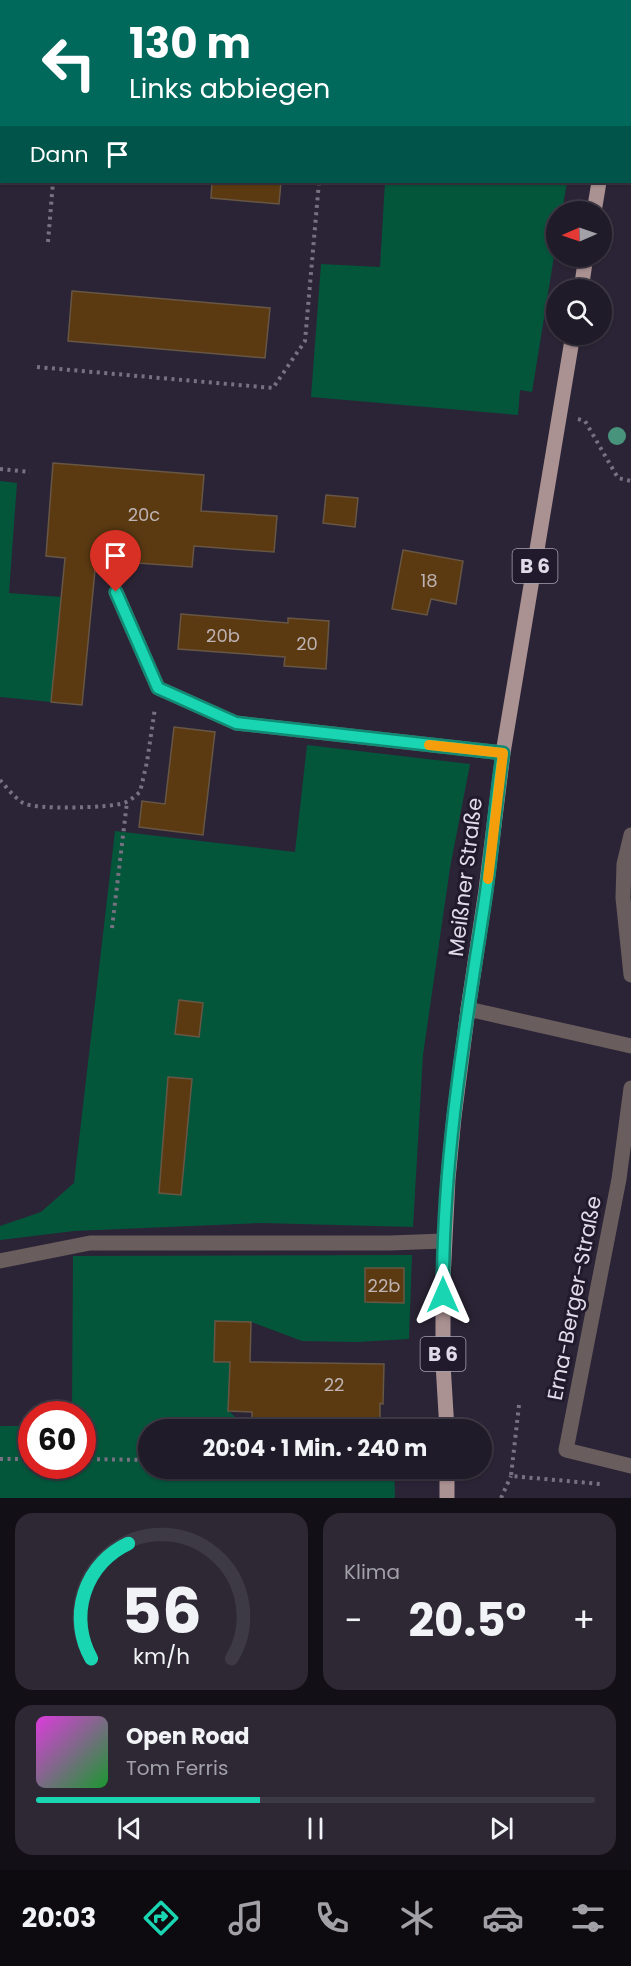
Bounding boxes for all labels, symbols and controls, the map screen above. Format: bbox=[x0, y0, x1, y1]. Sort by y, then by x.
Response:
text: 130 m bbox=[129, 14, 251, 73]
icon: left bbox=[30, 24, 108, 102]
text: Links abbiegen bbox=[129, 70, 330, 107]
icon: arrive bbox=[101, 138, 134, 171]
text: Dann bbox=[30, 139, 89, 170]
north arrow bbox=[546, 201, 612, 267]
map controls bbox=[546, 201, 612, 345]
button: search bbox=[546, 279, 612, 345]
house number: 20c bbox=[128, 502, 160, 527]
pin bbox=[90, 530, 141, 592]
icon: arrive bbox=[99, 539, 132, 572]
road number: B 6 bbox=[512, 549, 558, 583]
house number: 18 bbox=[420, 568, 438, 593]
house number: 20b bbox=[206, 623, 240, 648]
house number: 20 bbox=[296, 631, 318, 656]
street label: Meißner Straße bbox=[441, 796, 489, 958]
street label: Erna-Berger-Straße bbox=[540, 1193, 608, 1403]
position arrow bbox=[411, 1263, 475, 1327]
house number: 22b bbox=[368, 1273, 400, 1298]
road number: B 6 bbox=[420, 1337, 466, 1371]
house number: 22 bbox=[324, 1372, 344, 1397]
speed limit sign: 60 bbox=[18, 1401, 96, 1479]
text: 20:04 · 1 Min. · 240 m bbox=[203, 1433, 427, 1464]
text: Klima bbox=[344, 1558, 400, 1586]
text: 56 bbox=[121, 1567, 202, 1655]
text: 20.5° bbox=[408, 1589, 526, 1652]
text: − bbox=[344, 1597, 362, 1644]
text: + bbox=[572, 1597, 595, 1644]
text: km/h bbox=[133, 1641, 190, 1672]
text: Open Road bbox=[126, 1721, 250, 1752]
text: Tom Ferris bbox=[126, 1754, 228, 1782]
icon: previous bbox=[113, 1812, 146, 1845]
icon: pause bbox=[299, 1812, 332, 1845]
icon: next bbox=[485, 1812, 518, 1845]
icon: directions bbox=[140, 1897, 182, 1939]
icon: music bbox=[225, 1897, 267, 1939]
icon: phone bbox=[311, 1897, 353, 1939]
icon: climate bbox=[396, 1897, 438, 1939]
icon: car bbox=[482, 1897, 524, 1939]
icon: filters bbox=[567, 1897, 609, 1939]
text: 20:03 bbox=[22, 1899, 96, 1936]

